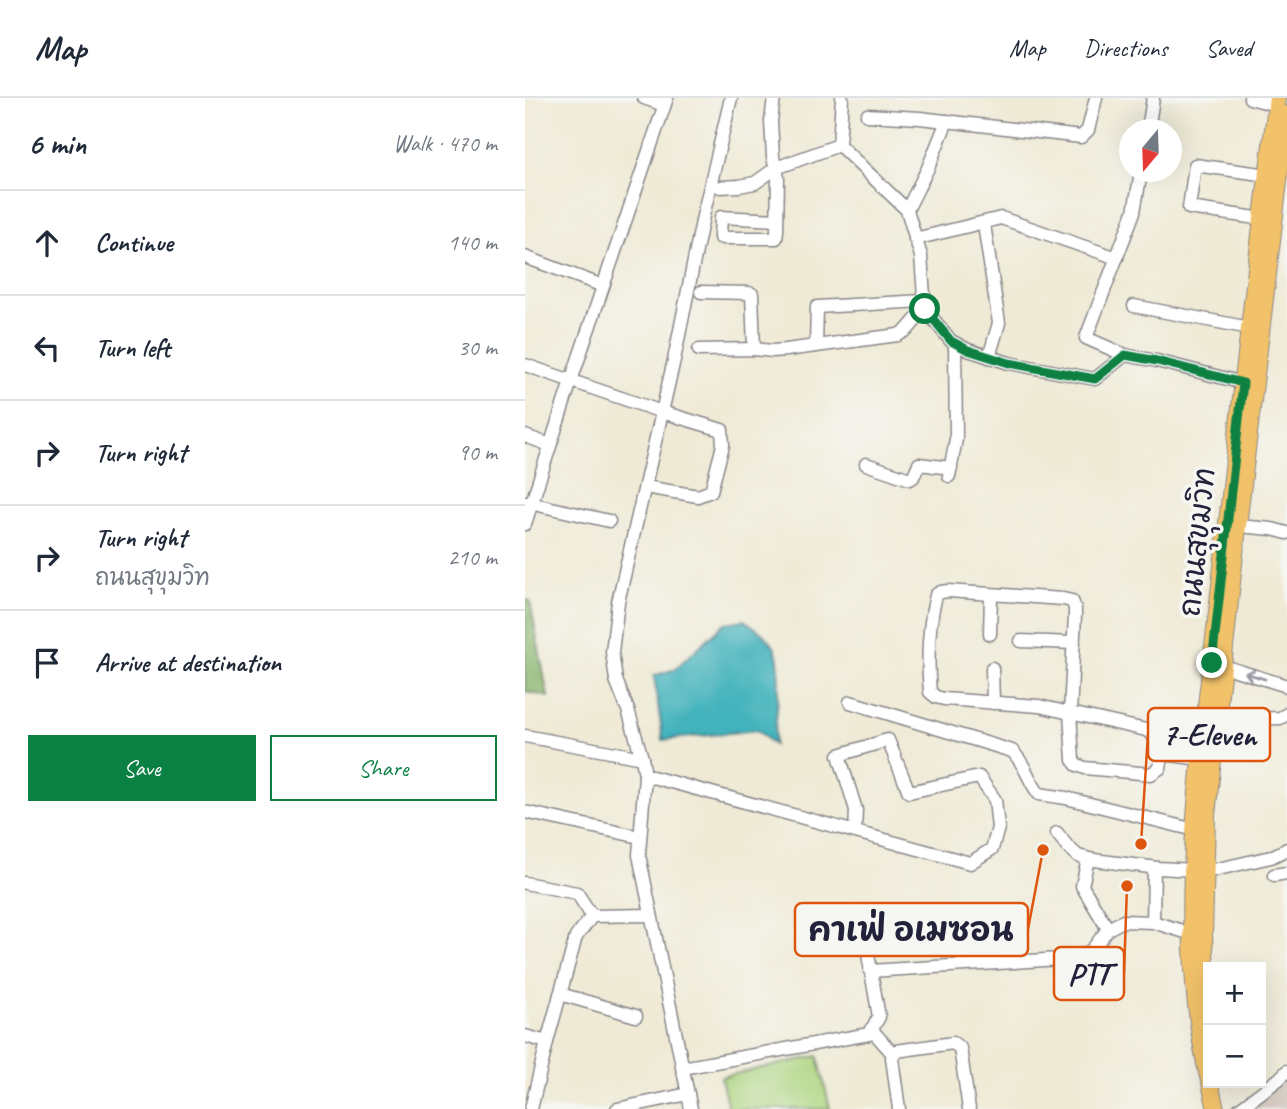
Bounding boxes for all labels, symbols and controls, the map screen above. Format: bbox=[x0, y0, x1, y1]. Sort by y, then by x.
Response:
text: Map bbox=[35, 27, 86, 69]
text: Map bbox=[1009, 33, 1046, 63]
text: Directions bbox=[1084, 33, 1167, 63]
text: Saved bbox=[1205, 33, 1252, 63]
north arrow bbox=[1119, 119, 1182, 182]
text: 6 min bbox=[28, 125, 86, 163]
text: Walk · 470 m bbox=[393, 129, 497, 158]
icon: ahead bbox=[28, 224, 66, 262]
text: Continue bbox=[95, 226, 173, 259]
text: 140 m bbox=[448, 228, 497, 257]
route start bbox=[909, 293, 940, 324]
icon: left bbox=[28, 329, 66, 367]
text: Turn left bbox=[95, 331, 170, 364]
text: 30 m bbox=[458, 333, 497, 362]
icon: right bbox=[28, 434, 66, 472]
text: Turn right bbox=[95, 436, 186, 469]
text: 90 m bbox=[458, 438, 497, 467]
street label: ถนนสุขุมวิท bbox=[1170, 465, 1227, 619]
text: Turn right bbox=[95, 521, 186, 554]
icon: right bbox=[28, 539, 66, 577]
text: 210 m bbox=[448, 543, 497, 572]
text: ถนนสุขุมวิท bbox=[95, 563, 210, 592]
icon: arrive bbox=[28, 644, 66, 682]
text: Arrive at destination bbox=[95, 646, 281, 679]
route end bbox=[1196, 647, 1227, 678]
one-way arrow bbox=[1245, 669, 1267, 682]
callout: 7-Eleven bbox=[1148, 708, 1270, 761]
text: 7-Eleven bbox=[1162, 714, 1258, 755]
button: Save bbox=[28, 735, 256, 801]
button: Share bbox=[270, 735, 497, 801]
callout: คาเฟ่ อเมซอน bbox=[795, 903, 1028, 956]
text: คาเฟ่ อเมซอน bbox=[808, 908, 1014, 951]
callout: PTT bbox=[1054, 947, 1124, 1000]
text: PTT bbox=[1068, 954, 1119, 995]
map controls bbox=[1203, 962, 1266, 1088]
button: + bbox=[1203, 962, 1266, 1025]
button: − bbox=[1203, 1025, 1266, 1088]

